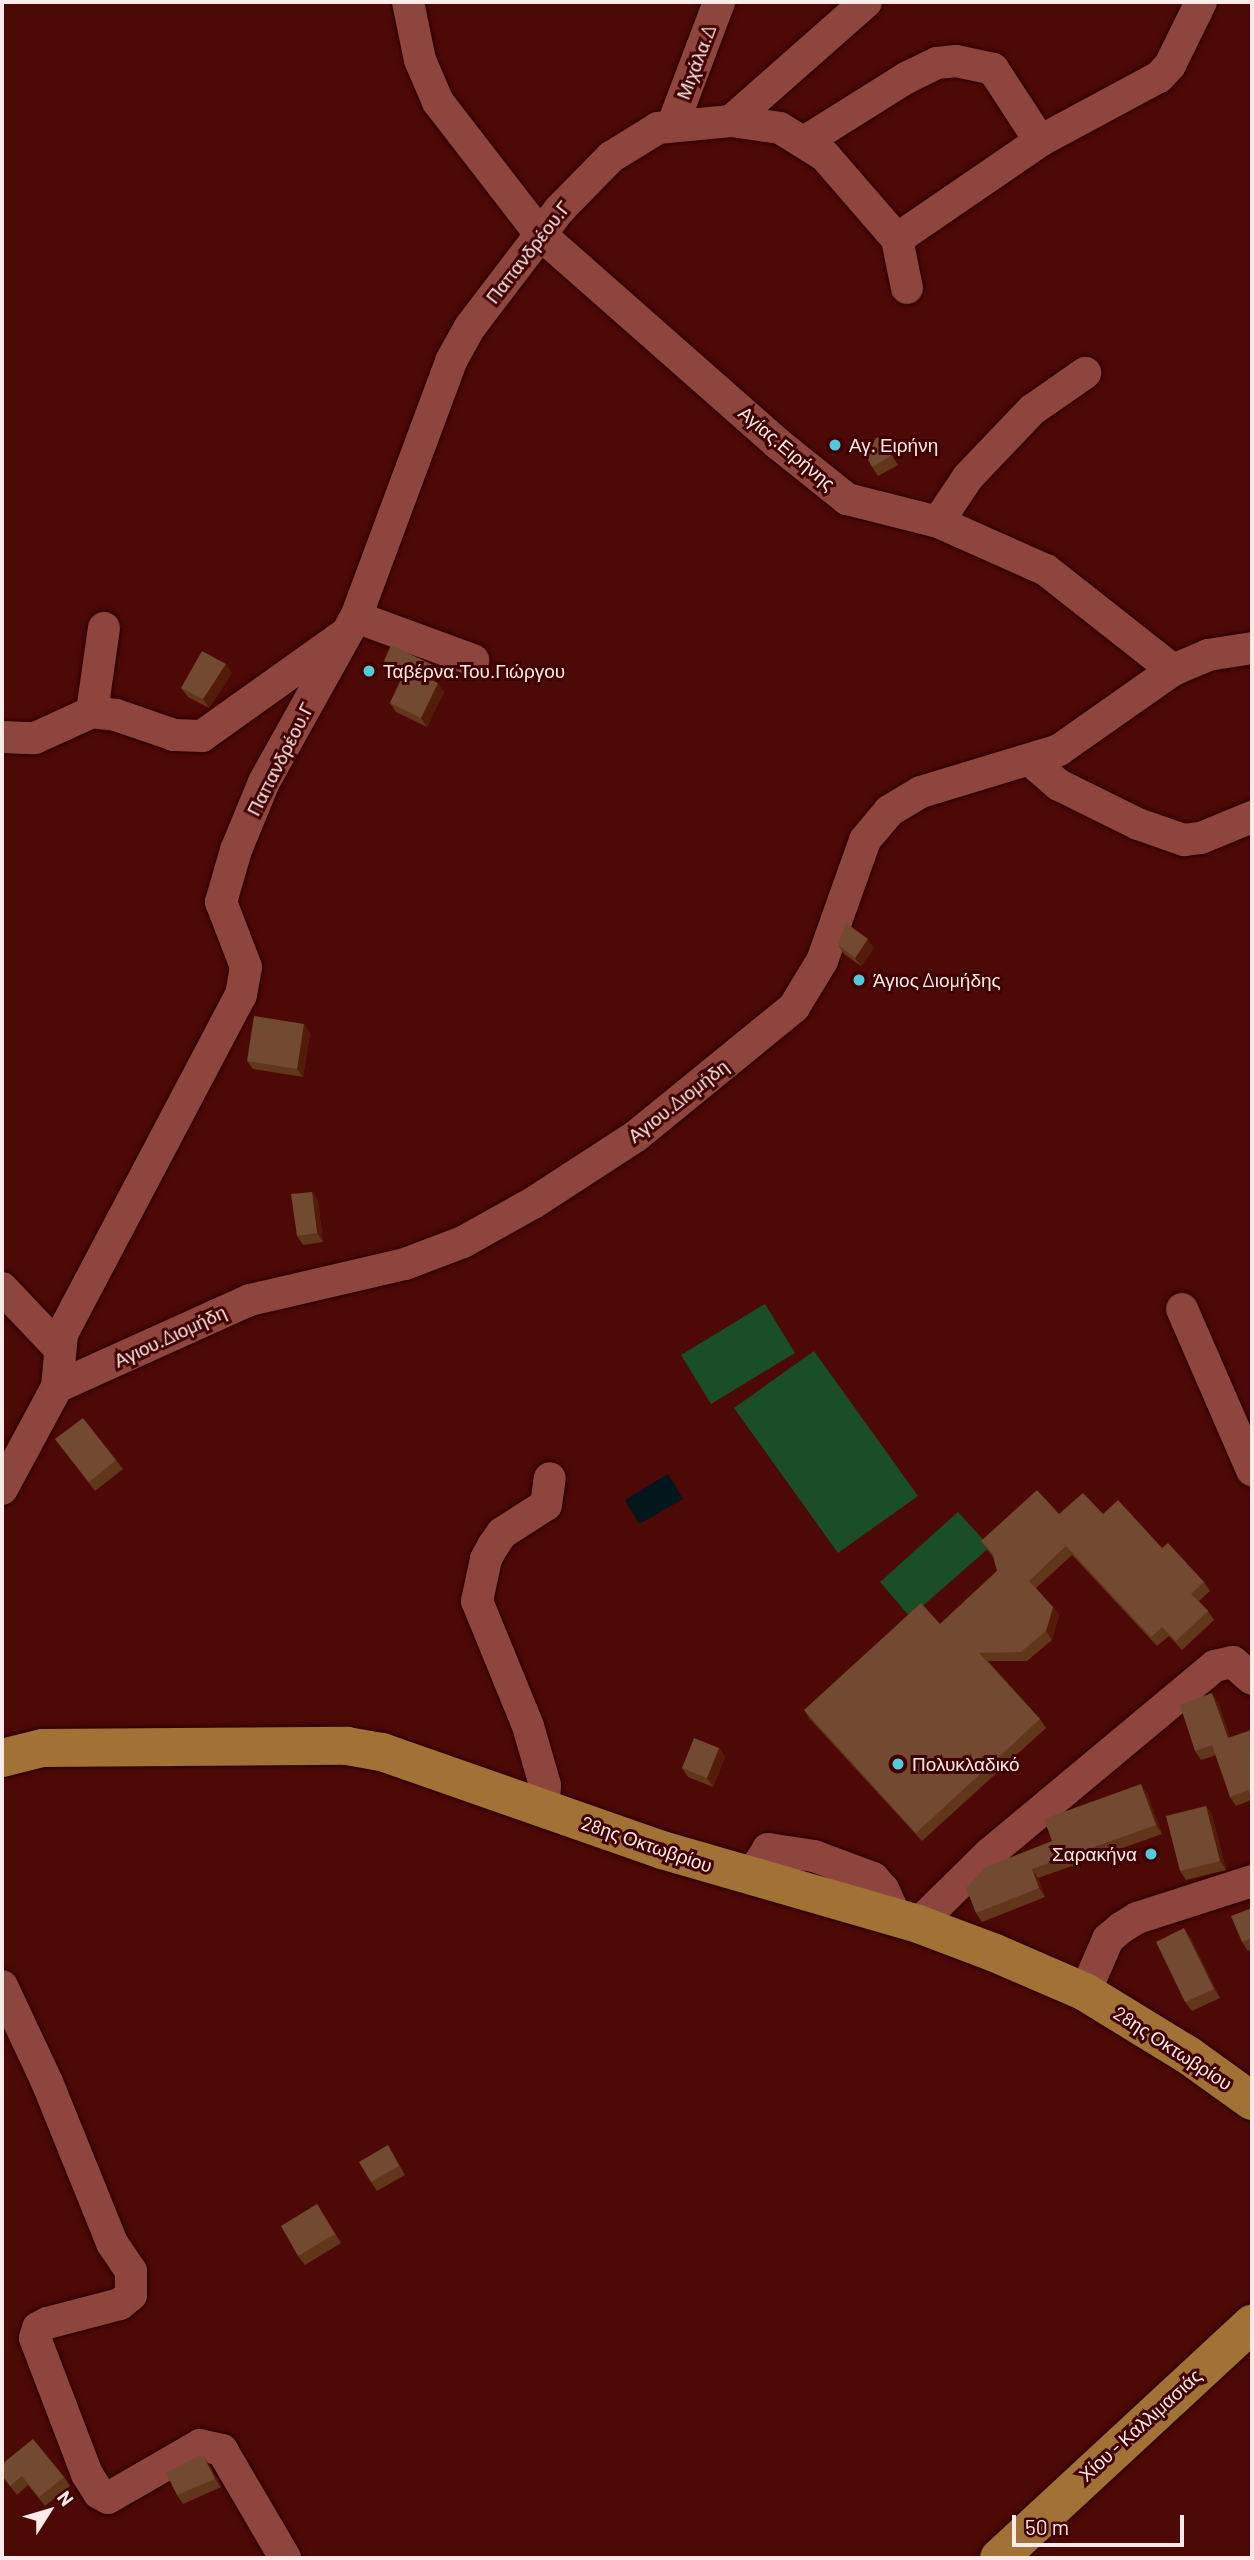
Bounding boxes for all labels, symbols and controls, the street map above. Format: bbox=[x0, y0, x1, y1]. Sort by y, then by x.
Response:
street label: Μιχάλα.Δ bbox=[671, 21, 721, 103]
street label: Παπανδρέου.Γ bbox=[481, 196, 575, 308]
street label: Αγίας.Ειρήνης bbox=[734, 401, 840, 495]
place label: Αγ. Ειρήνη bbox=[849, 434, 938, 456]
marker: Αγ. Ειρήνη bbox=[827, 437, 843, 453]
place label: Ταβέρνα.Του.Γιώργου bbox=[383, 660, 565, 682]
marker: Ταβέρνα.Του.Γιώργου bbox=[361, 663, 377, 679]
street label: Παπανδρέου.Γ bbox=[242, 699, 318, 819]
place label: Άγιος Διομήδης bbox=[873, 969, 1001, 991]
marker: Άγιος Διομήδης bbox=[851, 972, 867, 988]
street label: Αγιου.Διομήδη bbox=[623, 1055, 733, 1147]
street label: Αγιου.Διομήδη bbox=[110, 1300, 230, 1372]
place label: Πολυκλαδικό bbox=[912, 1753, 1020, 1775]
marker: Πολυκλαδικό bbox=[890, 1756, 906, 1772]
street label: 28ης Οκτωβρίου bbox=[579, 1811, 715, 1877]
place label: Σαρακήνα bbox=[1052, 1843, 1137, 1865]
marker: Σαρακήνα bbox=[1143, 1846, 1159, 1862]
street label: 28ης Οκτωβρίου bbox=[1109, 2001, 1237, 2095]
street label: Χίου - Καλλιμασιάς bbox=[1074, 2364, 1206, 2486]
north arrow bbox=[14, 2476, 84, 2546]
text: N bbox=[53, 2486, 79, 2510]
scale bar bbox=[1016, 2500, 1188, 2544]
text: 50 m bbox=[1025, 2514, 1069, 2539]

